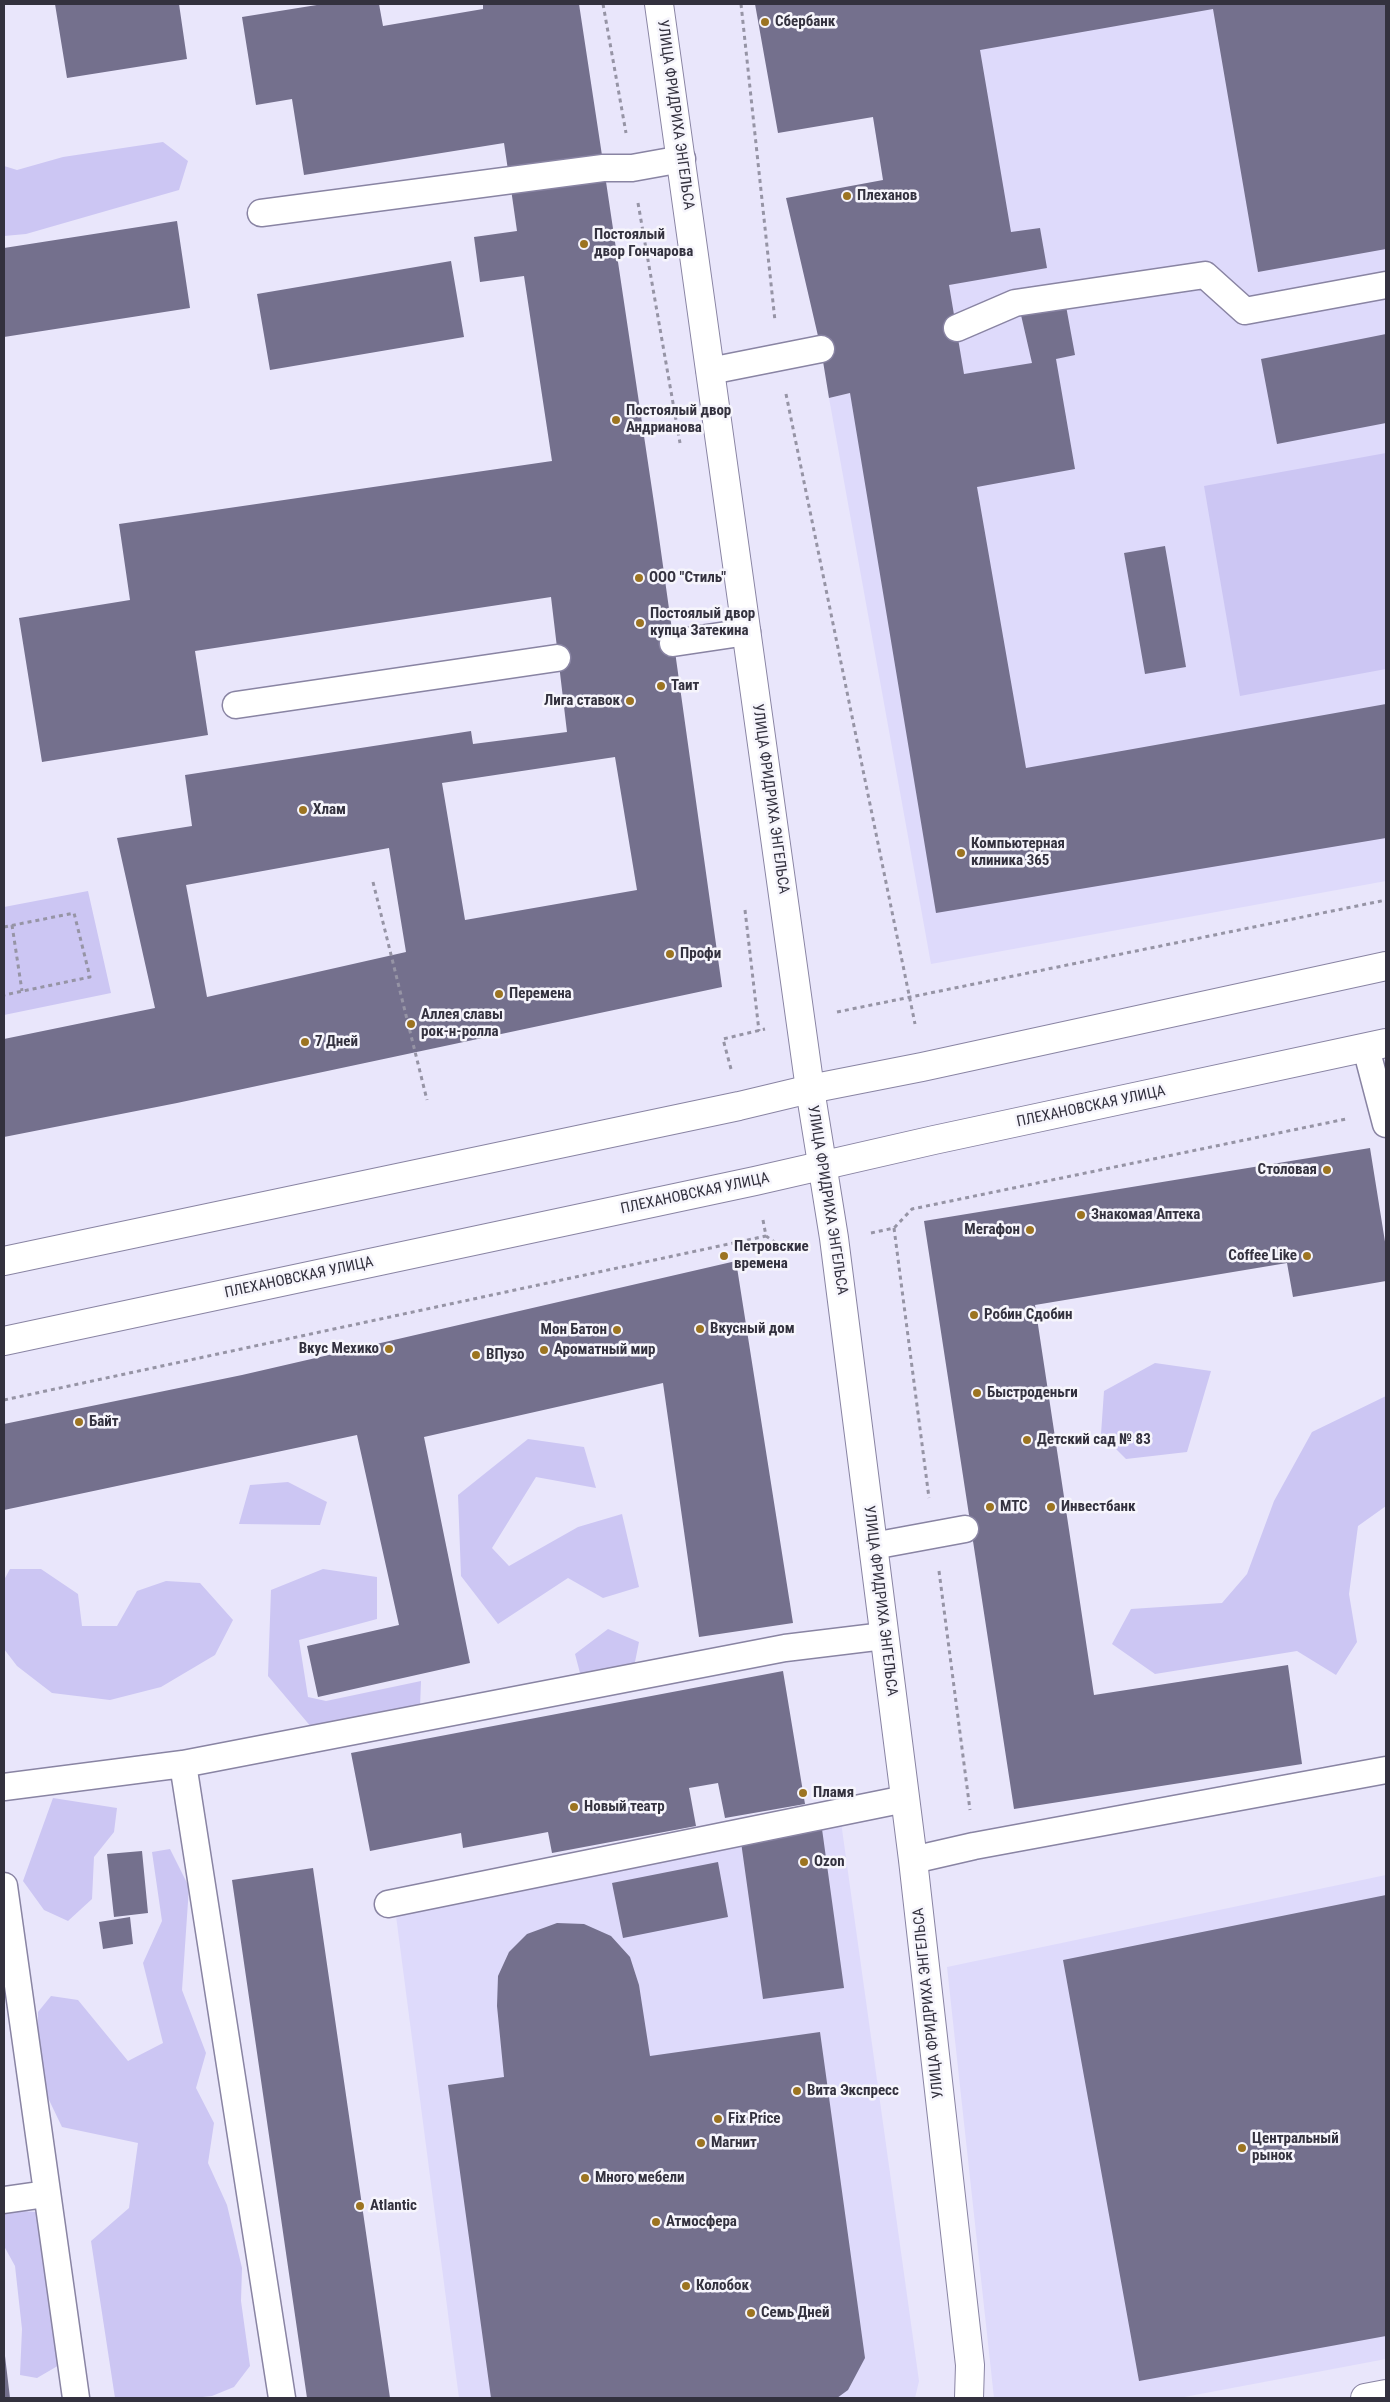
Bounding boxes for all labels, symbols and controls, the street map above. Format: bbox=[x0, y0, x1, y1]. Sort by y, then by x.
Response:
place label: Сбербанк bbox=[775, 13, 835, 31]
marker: Сбербанк bbox=[759, 16, 771, 28]
street label: УЛИЦА ФРИДРИХА ЭНГЕЛЬСА bbox=[653, 19, 697, 211]
place label: Плеханов bbox=[857, 187, 917, 205]
marker: Плеханов bbox=[841, 190, 853, 202]
place label: Постоялый двор Гончарова bbox=[594, 226, 693, 261]
marker: Постоялый двор Гончарова bbox=[578, 238, 590, 250]
place label: Постоялый двор Андрианова bbox=[626, 402, 731, 437]
marker: Постоялый двор Андрианова bbox=[610, 414, 622, 426]
place label: ООО "Стиль" bbox=[649, 569, 726, 587]
marker: ООО "Стиль" bbox=[633, 572, 645, 584]
place label: Постоялый двор купца Затекина bbox=[650, 605, 755, 640]
marker: Постоялый двор купца Затекина bbox=[634, 617, 646, 629]
place label: Таит bbox=[671, 677, 699, 695]
marker: Таит bbox=[655, 680, 667, 692]
place label: Лига ставок bbox=[544, 692, 620, 710]
marker: Лига ставок bbox=[624, 695, 636, 707]
street label: УЛИЦА ФРИДРИХА ЭНГЕЛЬСА bbox=[748, 703, 792, 895]
place label: Хлам bbox=[313, 801, 346, 819]
marker: Хлам bbox=[297, 804, 309, 816]
place label: Компьютерная клиника 365 bbox=[971, 835, 1065, 870]
marker: Компьютерная клиника 365 bbox=[955, 847, 967, 859]
place label: Профи bbox=[680, 945, 721, 963]
marker: Профи bbox=[664, 948, 676, 960]
place label: Перемена bbox=[509, 985, 572, 1003]
marker: Перемена bbox=[493, 988, 505, 1000]
place label: Аллея славы рок-н-ролла bbox=[421, 1006, 503, 1041]
marker: Аллея славы рок-н-ролла bbox=[405, 1018, 417, 1030]
place label: 7 Дней bbox=[315, 1033, 358, 1051]
marker: 7 Дней bbox=[299, 1036, 311, 1048]
street label: ПЛЕХАНОВСКАЯ УЛИЦА bbox=[1015, 1082, 1167, 1132]
street label: УЛИЦА ФРИДРИХА ЭНГЕЛЬСА bbox=[803, 1104, 851, 1296]
place label: Столовая bbox=[1258, 1161, 1317, 1179]
marker: Столовая bbox=[1321, 1164, 1333, 1176]
street label: ПЛЕХАНОВСКАЯ УЛИЦА bbox=[619, 1169, 771, 1219]
place label: Знакомая Аптека bbox=[1091, 1206, 1200, 1224]
marker: Знакомая Аптека bbox=[1075, 1209, 1087, 1221]
place label: Мегафон bbox=[964, 1221, 1020, 1239]
marker: Мегафон bbox=[1024, 1224, 1036, 1236]
place label: Петровские времена bbox=[734, 1238, 809, 1273]
place label: Coffee Like bbox=[1228, 1247, 1297, 1265]
marker: Петровские времена bbox=[718, 1250, 730, 1262]
marker: Coffee Like bbox=[1301, 1250, 1313, 1262]
street label: ПЛЕХАНОВСКАЯ УЛИЦА bbox=[223, 1253, 375, 1303]
place label: Робин Сдобин bbox=[984, 1306, 1073, 1324]
marker: Робин Сдобин bbox=[968, 1309, 980, 1321]
place label: Вкусный дом bbox=[710, 1320, 795, 1338]
place label: Мон Батон bbox=[541, 1321, 607, 1339]
marker: Вкусный дом bbox=[694, 1323, 706, 1335]
marker: Мон Батон bbox=[611, 1324, 623, 1336]
place label: Вкус Мехико bbox=[299, 1340, 379, 1358]
place label: Ароматный мир bbox=[554, 1341, 656, 1359]
marker: Вкус Мехико bbox=[383, 1343, 395, 1355]
marker: Ароматный мир bbox=[538, 1344, 550, 1356]
place label: ВПузо bbox=[486, 1346, 525, 1364]
marker: ВПузо bbox=[470, 1349, 482, 1361]
place label: Быстроденьги bbox=[987, 1384, 1078, 1402]
marker: Быстроденьги bbox=[971, 1387, 983, 1399]
place label: Байт bbox=[89, 1413, 119, 1431]
marker: Байт bbox=[73, 1416, 85, 1428]
place label: Детский сад № 83 bbox=[1037, 1431, 1151, 1449]
marker: Детский сад № 83 bbox=[1021, 1434, 1033, 1446]
place label: МТС bbox=[1000, 1498, 1028, 1516]
place label: Инвестбанк bbox=[1061, 1498, 1136, 1516]
marker: МТС bbox=[984, 1501, 996, 1513]
marker: Инвестбанк bbox=[1045, 1501, 1057, 1513]
street label: УЛИЦА ФРИДРИХА ЭНГЕЛЬСА bbox=[859, 1505, 901, 1697]
place label: Пламя bbox=[813, 1784, 854, 1802]
marker: Пламя bbox=[797, 1787, 809, 1799]
place label: Новый театр bbox=[584, 1798, 665, 1816]
marker: Новый театр bbox=[568, 1801, 580, 1813]
place label: Ozon bbox=[814, 1853, 845, 1871]
marker: Ozon bbox=[798, 1856, 810, 1868]
street label: УЛИЦА ФРИДРИХА ЭНГЕЛЬСА bbox=[910, 1907, 948, 2099]
place label: Вита Экспресс bbox=[807, 2082, 899, 2100]
marker: Вита Экспресс bbox=[791, 2085, 803, 2097]
place label: Fix Price bbox=[728, 2110, 781, 2128]
marker: Fix Price bbox=[712, 2113, 724, 2125]
place label: Центральный рынок bbox=[1252, 2130, 1339, 2165]
place label: Магнит bbox=[711, 2134, 757, 2152]
marker: Магнит bbox=[695, 2137, 707, 2149]
marker: Центральный рынок bbox=[1236, 2142, 1248, 2154]
place label: Много мебели bbox=[595, 2169, 685, 2187]
marker: Много мебели bbox=[579, 2172, 591, 2184]
place label: Atlantic bbox=[370, 2197, 417, 2215]
marker: Atlantic bbox=[354, 2200, 366, 2212]
place label: Атмосфера bbox=[666, 2213, 737, 2231]
marker: Атмосфера bbox=[650, 2216, 662, 2228]
place label: Колобок bbox=[696, 2277, 749, 2295]
marker: Колобок bbox=[680, 2280, 692, 2292]
place label: Семь Дней bbox=[761, 2304, 830, 2322]
marker: Семь Дней bbox=[745, 2307, 757, 2319]

